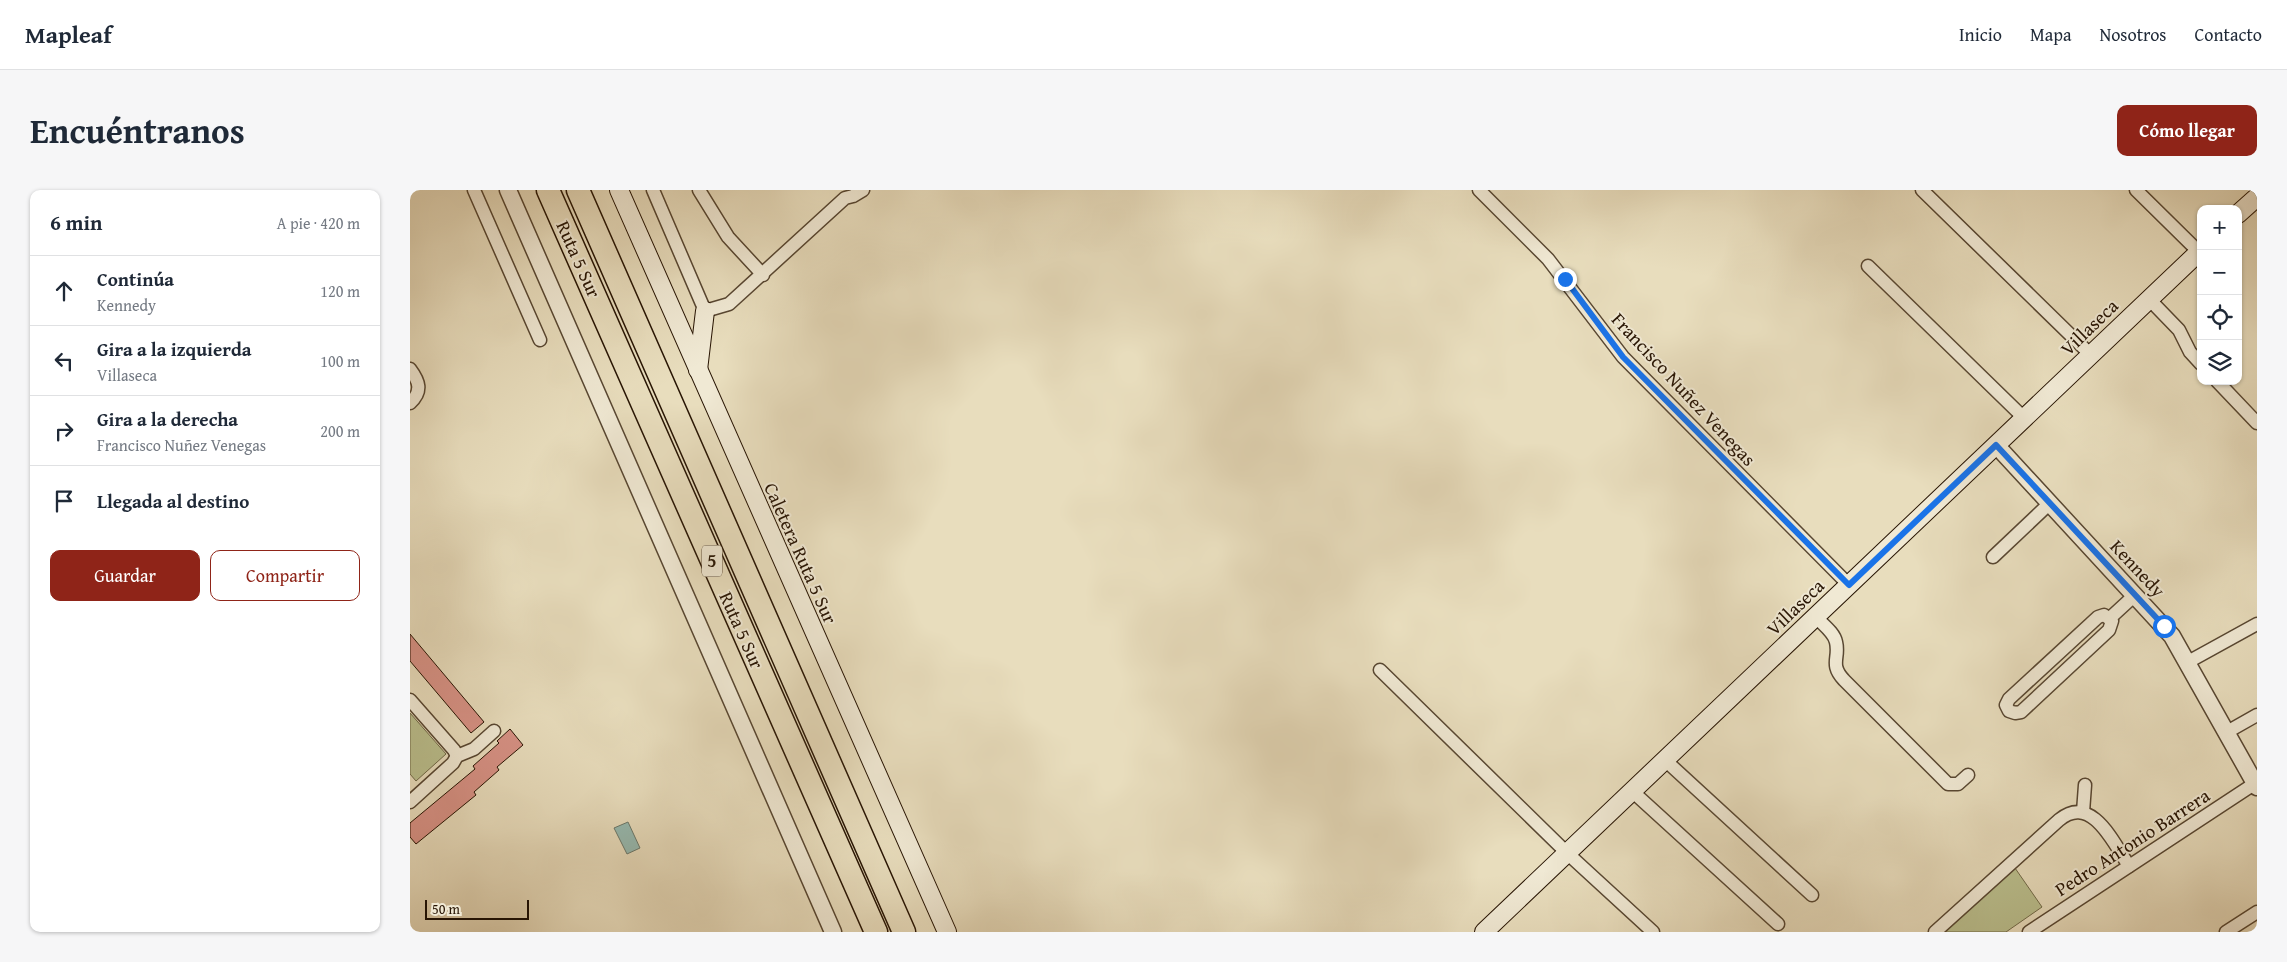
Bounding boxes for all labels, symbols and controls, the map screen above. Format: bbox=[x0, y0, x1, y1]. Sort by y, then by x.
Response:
text: Mapleaf bbox=[25, 17, 112, 52]
text: Inicio bbox=[1959, 21, 2002, 48]
text: Mapa bbox=[2030, 21, 2071, 48]
text: Nosotros bbox=[2099, 21, 2167, 48]
text: Contacto bbox=[2195, 21, 2262, 48]
text: Encuéntranos bbox=[30, 105, 245, 156]
button: Cómo llegar bbox=[2117, 105, 2257, 156]
map controls bbox=[2197, 205, 2242, 385]
button: + bbox=[2197, 205, 2242, 250]
text: 6 min bbox=[50, 207, 102, 238]
text: A pie · 420 m bbox=[277, 211, 360, 235]
street label: Ruta 5 Sur bbox=[550, 216, 608, 302]
button: − bbox=[2197, 250, 2242, 295]
text: Continúa bbox=[97, 265, 174, 293]
route end bbox=[1554, 268, 1577, 291]
icon: ahead bbox=[50, 277, 78, 305]
text: 120 m bbox=[320, 279, 360, 303]
street label: Villaseca bbox=[2054, 292, 2124, 362]
text: Kennedy bbox=[97, 293, 156, 317]
button: locate bbox=[2197, 295, 2242, 340]
street label: Francisco Nuñez Venegas bbox=[1605, 306, 1763, 472]
text: Gira a la izquierda bbox=[97, 335, 252, 363]
button: layers bbox=[2197, 340, 2242, 385]
icon: left bbox=[50, 347, 78, 375]
text: 100 m bbox=[320, 349, 360, 373]
text: Villaseca bbox=[97, 363, 157, 387]
text: Gira a la derecha bbox=[97, 405, 238, 433]
icon: right bbox=[50, 417, 78, 445]
text: 200 m bbox=[320, 419, 360, 443]
text: Francisco Nuñez Venegas bbox=[97, 433, 266, 457]
street label: Caletera Ruta 5 Sur bbox=[757, 478, 845, 628]
icon: arrive bbox=[50, 487, 78, 515]
text: Llegada al destino bbox=[97, 487, 249, 515]
street label: Kennedy bbox=[2104, 533, 2172, 604]
road number: 5 bbox=[702, 546, 722, 576]
button: Guardar bbox=[50, 550, 200, 601]
button: Compartir bbox=[210, 550, 360, 601]
street label: Villaseca bbox=[1760, 572, 1830, 642]
street label: Ruta 5 Sur bbox=[713, 587, 771, 673]
route start bbox=[2153, 615, 2176, 638]
street label: Pedro Antonio Barrera bbox=[2049, 781, 2215, 903]
scale bar bbox=[425, 897, 529, 920]
text: 50 m bbox=[432, 899, 460, 919]

